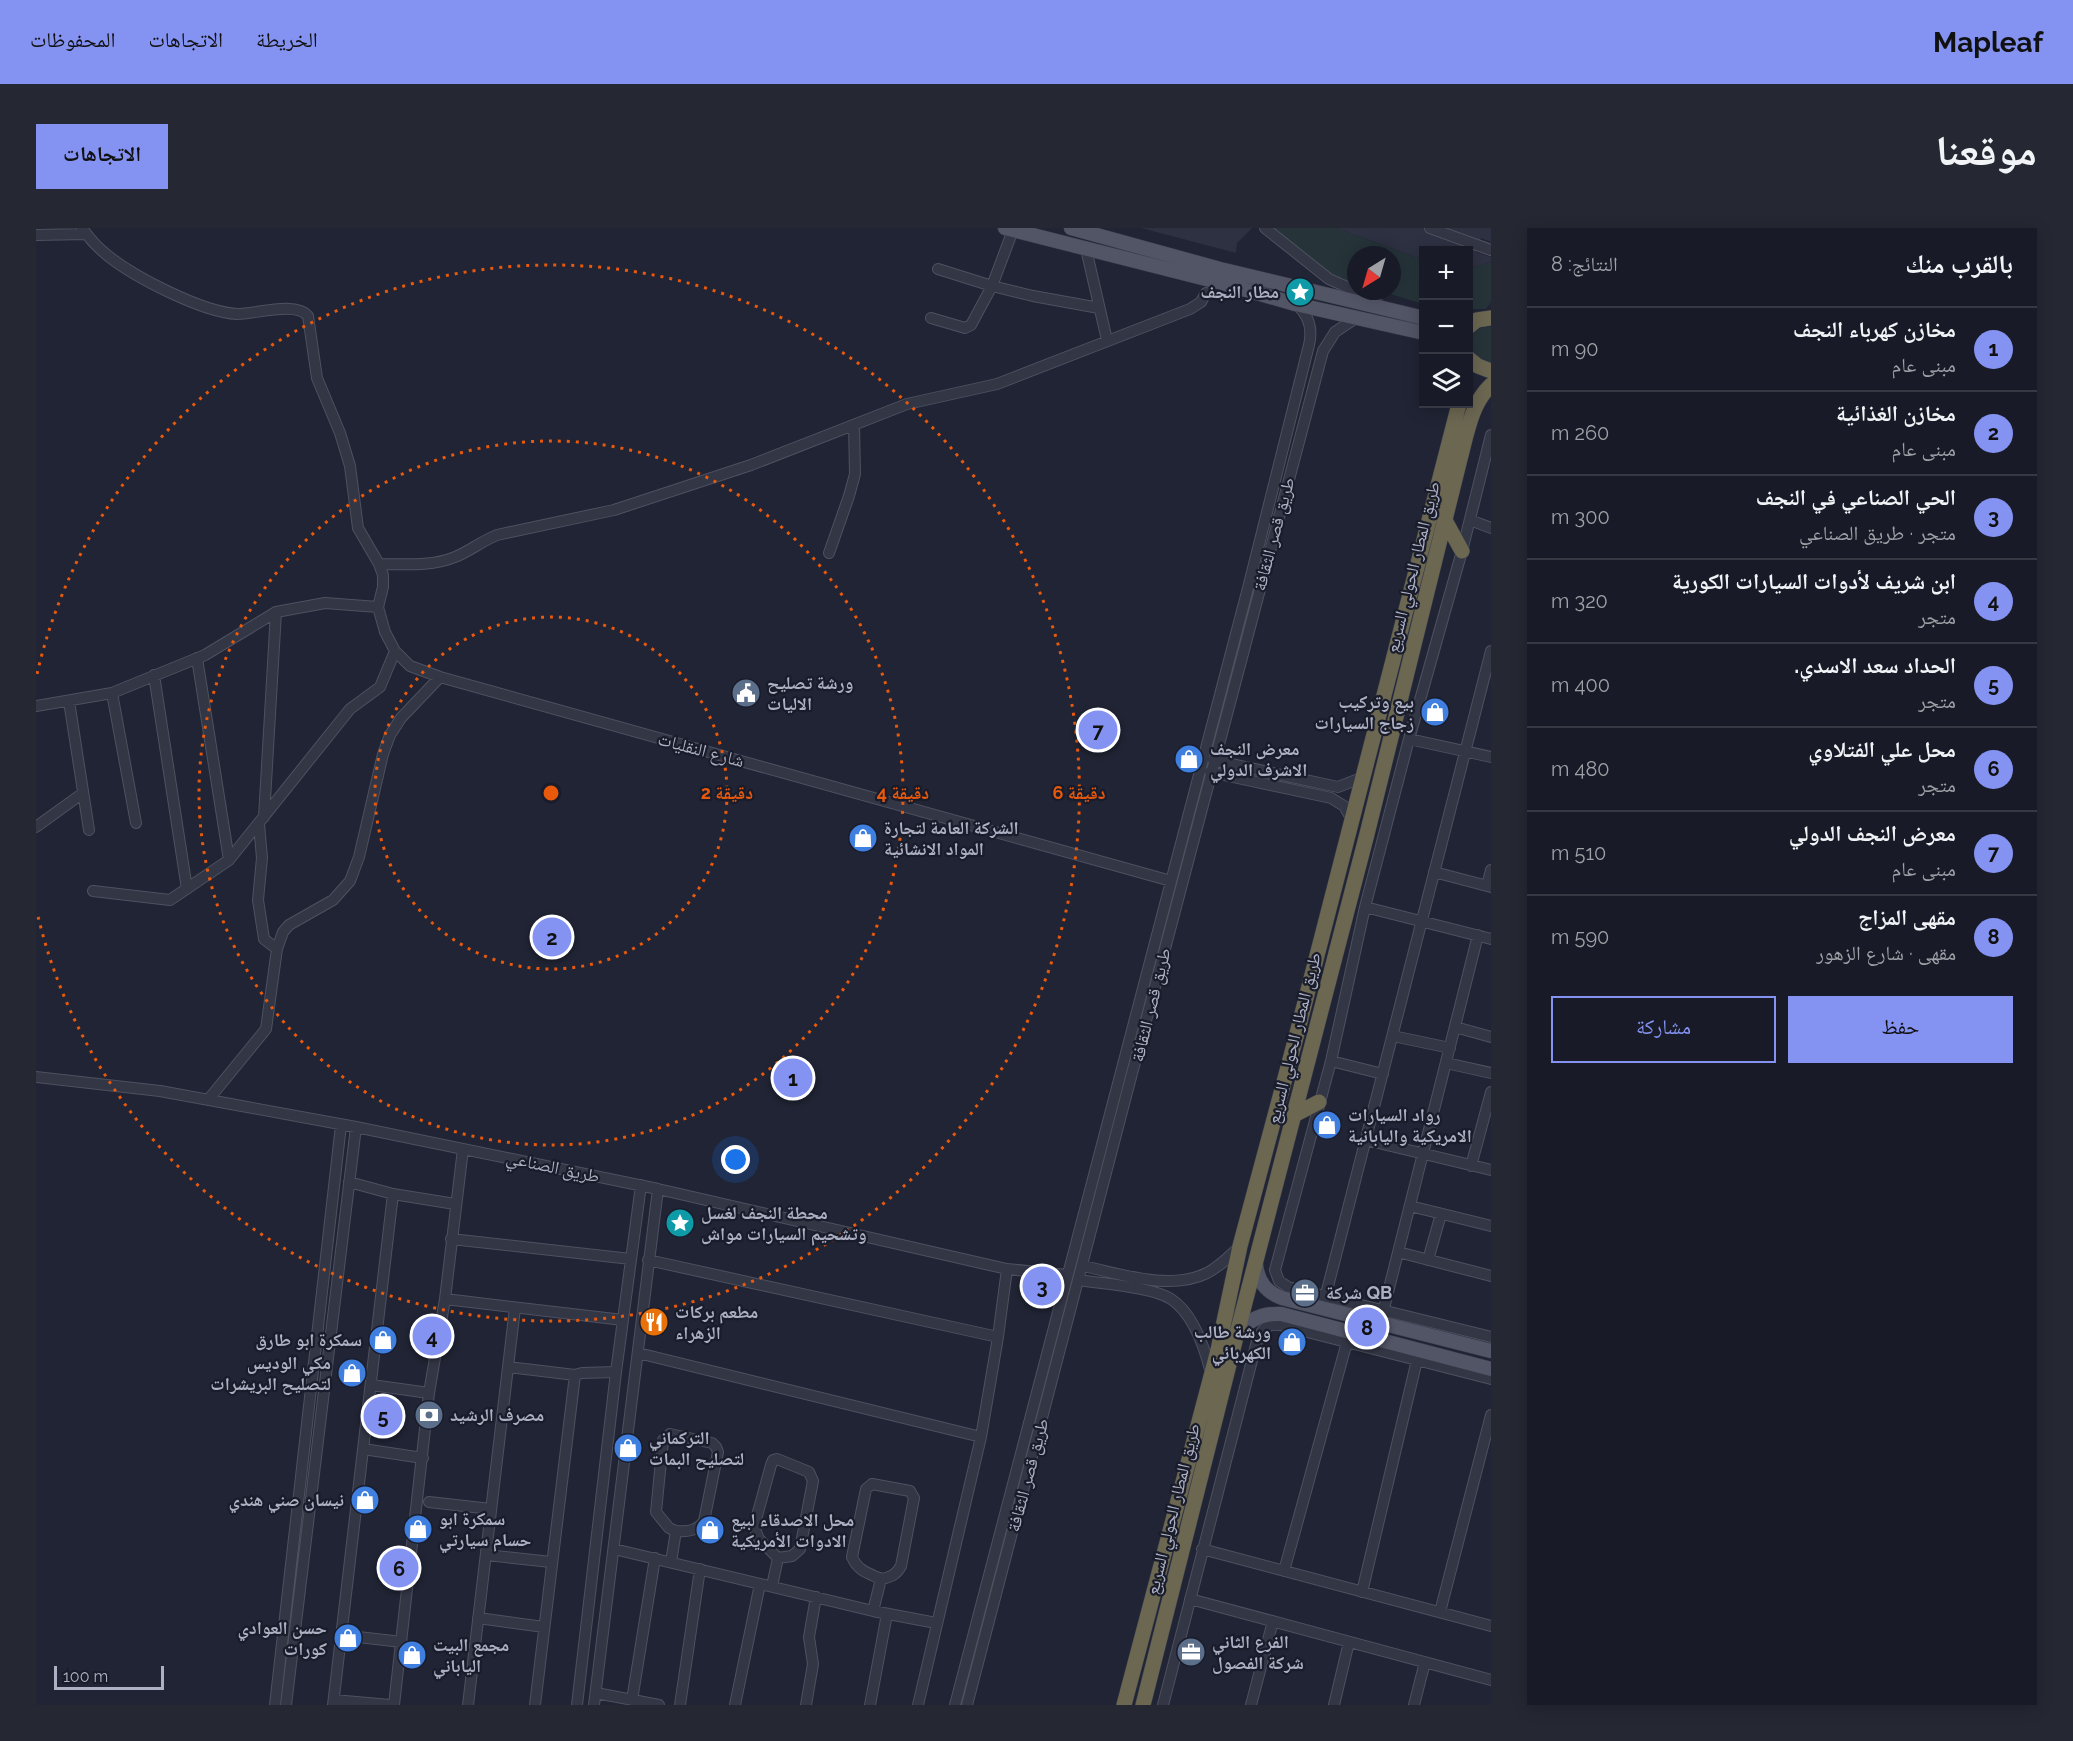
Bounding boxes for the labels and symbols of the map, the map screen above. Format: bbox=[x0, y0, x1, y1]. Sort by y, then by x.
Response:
north arrow bbox=[1347, 246, 1401, 300]
place icon: مطار النجف bbox=[1284, 276, 1316, 308]
place label: مطار النجف bbox=[1200, 281, 1279, 302]
street label: طريق قصر الثقافة bbox=[1248, 475, 1300, 593]
street label: طريق المطار الحولي السريع bbox=[1381, 479, 1448, 656]
place label: ورشة تصليح الاليات bbox=[767, 672, 853, 714]
public building icon: ورشة تصليح الاليات bbox=[730, 677, 762, 709]
place label: بيع وتركيب زجاج السيارات bbox=[1315, 691, 1414, 734]
shop icon: بيع وتركيب زجاج السيارات bbox=[1419, 696, 1451, 728]
pin: 7 bbox=[1078, 708, 1118, 752]
street label: شارع النقليات bbox=[655, 728, 747, 772]
place label: معرض النجف الاشرف الدولي bbox=[1210, 738, 1307, 784]
shop icon: معرض النجف الاشرف الدولي bbox=[1173, 743, 1205, 775]
text: 2 دقيقة bbox=[701, 782, 753, 803]
text: 4 دقيقة bbox=[877, 782, 929, 803]
text: 6 دقيقة bbox=[1052, 782, 1106, 803]
centre of rings bbox=[541, 783, 561, 803]
place label: الشركة العامة لتجارة المواد الانشائية bbox=[884, 817, 1019, 859]
shop icon: الشركة العامة لتجارة المواد الانشائية bbox=[847, 822, 879, 854]
pin: 2 bbox=[532, 914, 572, 960]
street label: طريق قصر الثقافة bbox=[1126, 946, 1176, 1064]
street label: طريق المطار الحولي السريع bbox=[1262, 950, 1329, 1127]
pin: 1 bbox=[774, 1056, 813, 1100]
place label: رواد السيارات الامريكية واليابانية bbox=[1348, 1104, 1472, 1147]
shop icon: رواد السيارات الامريكية واليابانية bbox=[1311, 1109, 1343, 1141]
your location bbox=[721, 1145, 750, 1174]
street label: طريق الصناعي bbox=[504, 1146, 602, 1191]
place label: محطة النجف لغسل وتشحيم السيارات مواش bbox=[701, 1202, 867, 1246]
place icon: محطة النجف لغسل وتشحيم السيارات مواش bbox=[664, 1207, 696, 1239]
pin: 3 bbox=[1022, 1264, 1062, 1308]
office icon: شركة QB bbox=[1289, 1277, 1321, 1309]
place label: شركة QB bbox=[1326, 1282, 1392, 1303]
place label: مطعم بركات الزهراء bbox=[675, 1301, 758, 1343]
pin: 8 bbox=[1348, 1304, 1386, 1350]
restaurant icon: مطعم بركات الزهراء bbox=[638, 1306, 670, 1338]
pin: 4 bbox=[412, 1314, 452, 1358]
place label: ورشة طالب الكهربائي bbox=[1194, 1321, 1271, 1367]
shop icon: سمكرة ابو طارق bbox=[367, 1324, 399, 1356]
shop icon: ورشة طالب الكهربائي bbox=[1276, 1326, 1308, 1358]
place label: سمكرة ابو طارق bbox=[255, 1329, 362, 1351]
place label: مكي الوديس لتصليح البريشرات bbox=[210, 1352, 331, 1396]
shop icon: مكي الوديس لتصليح البريشرات bbox=[336, 1357, 368, 1389]
pin: 5 bbox=[364, 1394, 402, 1438]
bank icon: مصرف الرشيد bbox=[413, 1399, 445, 1431]
place label: مصرف الرشيد bbox=[450, 1404, 544, 1425]
street label: طريق قصر الثقافة bbox=[1002, 1416, 1054, 1534]
street label: طريق المطار الحولي السريع bbox=[1141, 1421, 1208, 1598]
place label: التركماني لتصليح البمات bbox=[649, 1427, 744, 1471]
shop icon: التركماني لتصليح البمات bbox=[612, 1432, 644, 1464]
shop icon: نيسان صني هندي bbox=[349, 1484, 381, 1516]
place label: نيسان صني هندي bbox=[229, 1489, 344, 1514]
place label: سمكرة ابو حسام سيارتي bbox=[439, 1508, 532, 1554]
place label: محل الاصدقاء لبيع الادوات الأمريكية bbox=[731, 1509, 854, 1551]
shop icon: سمكرة ابو حسام سيارتي bbox=[402, 1513, 434, 1545]
shop icon: محل الاصدقاء لبيع الادوات الأمريكية bbox=[694, 1514, 726, 1546]
pin: 6 bbox=[380, 1546, 418, 1590]
place label: حسن العوادي كورات bbox=[237, 1617, 327, 1659]
shop icon: حسن العوادي كورات bbox=[332, 1622, 364, 1654]
place label: الفرع الثاني شركة الفصول bbox=[1212, 1631, 1304, 1674]
place label: مجمع البيت الياباني bbox=[433, 1634, 509, 1680]
office icon: الفرع الثاني شركة الفصول bbox=[1175, 1636, 1207, 1668]
shop icon: مجمع البيت الياباني bbox=[396, 1639, 428, 1671]
scale bar bbox=[54, 1663, 164, 1690]

